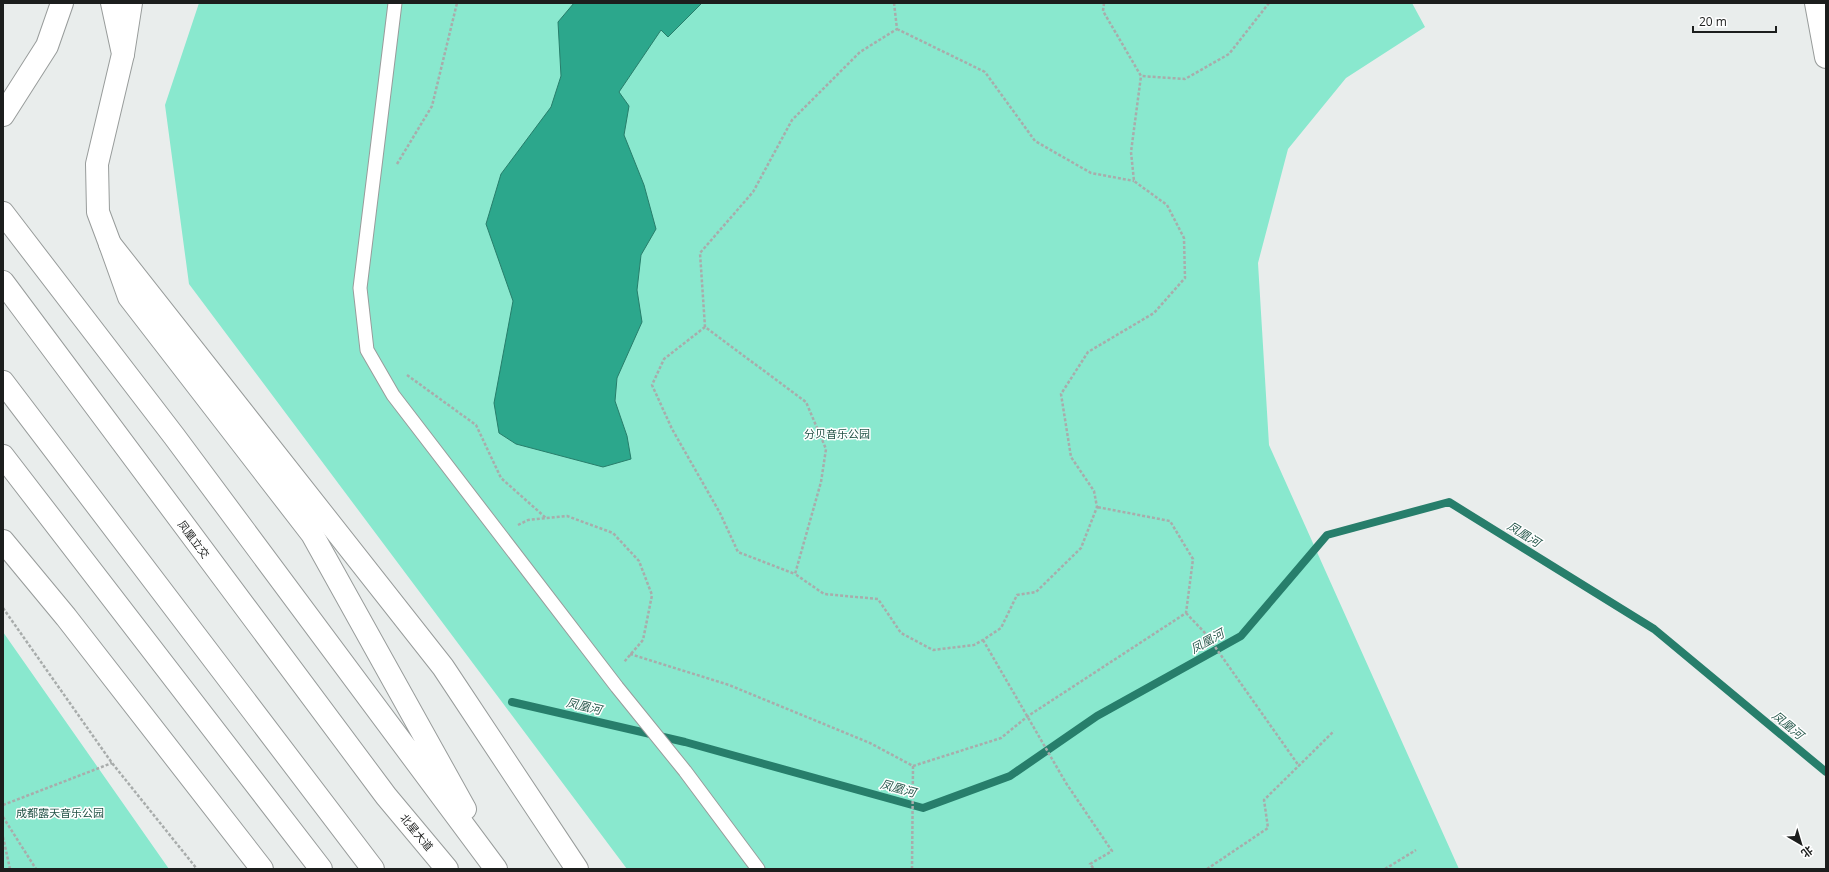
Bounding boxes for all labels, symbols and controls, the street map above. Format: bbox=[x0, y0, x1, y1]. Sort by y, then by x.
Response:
scale bar bbox=[1693, 8, 1776, 34]
text: 20 m bbox=[1699, 13, 1727, 30]
park label: 分贝音乐公园 bbox=[804, 426, 870, 441]
street label: 凤凰立交 bbox=[175, 517, 213, 561]
water label: 凤凰河 bbox=[1504, 517, 1545, 552]
water label: 凤凰河 bbox=[1187, 624, 1229, 657]
water label: 凤凰河 bbox=[565, 694, 605, 719]
water label: 凤凰河 bbox=[1769, 707, 1809, 744]
water label: 凤凰河 bbox=[878, 775, 920, 801]
park label: 成都露天音乐公园 bbox=[16, 805, 104, 820]
street label: 北星大道 bbox=[397, 810, 437, 854]
north arrow bbox=[1781, 824, 1821, 864]
text: 北 bbox=[1799, 843, 1816, 862]

